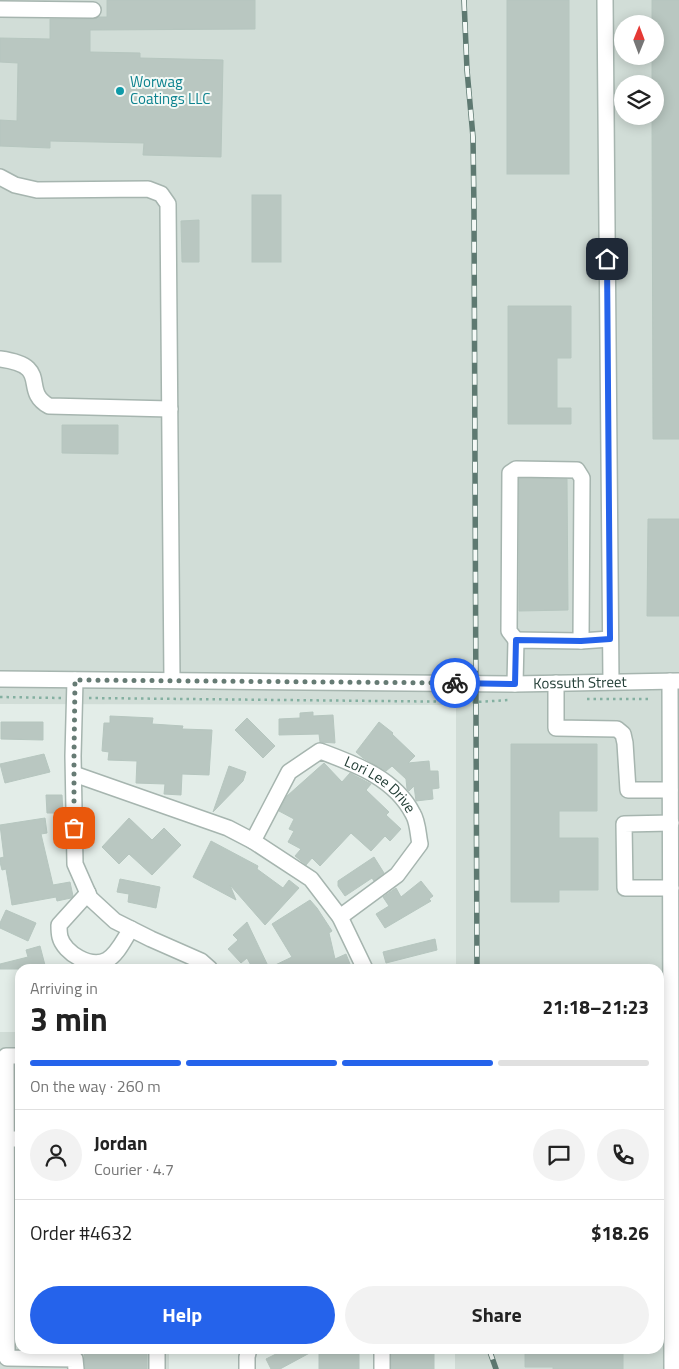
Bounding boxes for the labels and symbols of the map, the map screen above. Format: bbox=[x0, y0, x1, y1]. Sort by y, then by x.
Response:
north arrow bbox=[614, 15, 664, 65]
place label: Worwag Coatings LLC bbox=[130, 70, 210, 110]
marker: Worwag Coatings LLC bbox=[114, 85, 126, 97]
pin bbox=[586, 238, 628, 280]
courier bbox=[430, 658, 480, 708]
street label: Kossuth Street bbox=[533, 670, 628, 695]
street label: Lori Lee Drive bbox=[341, 750, 422, 817]
pin bbox=[53, 807, 95, 849]

